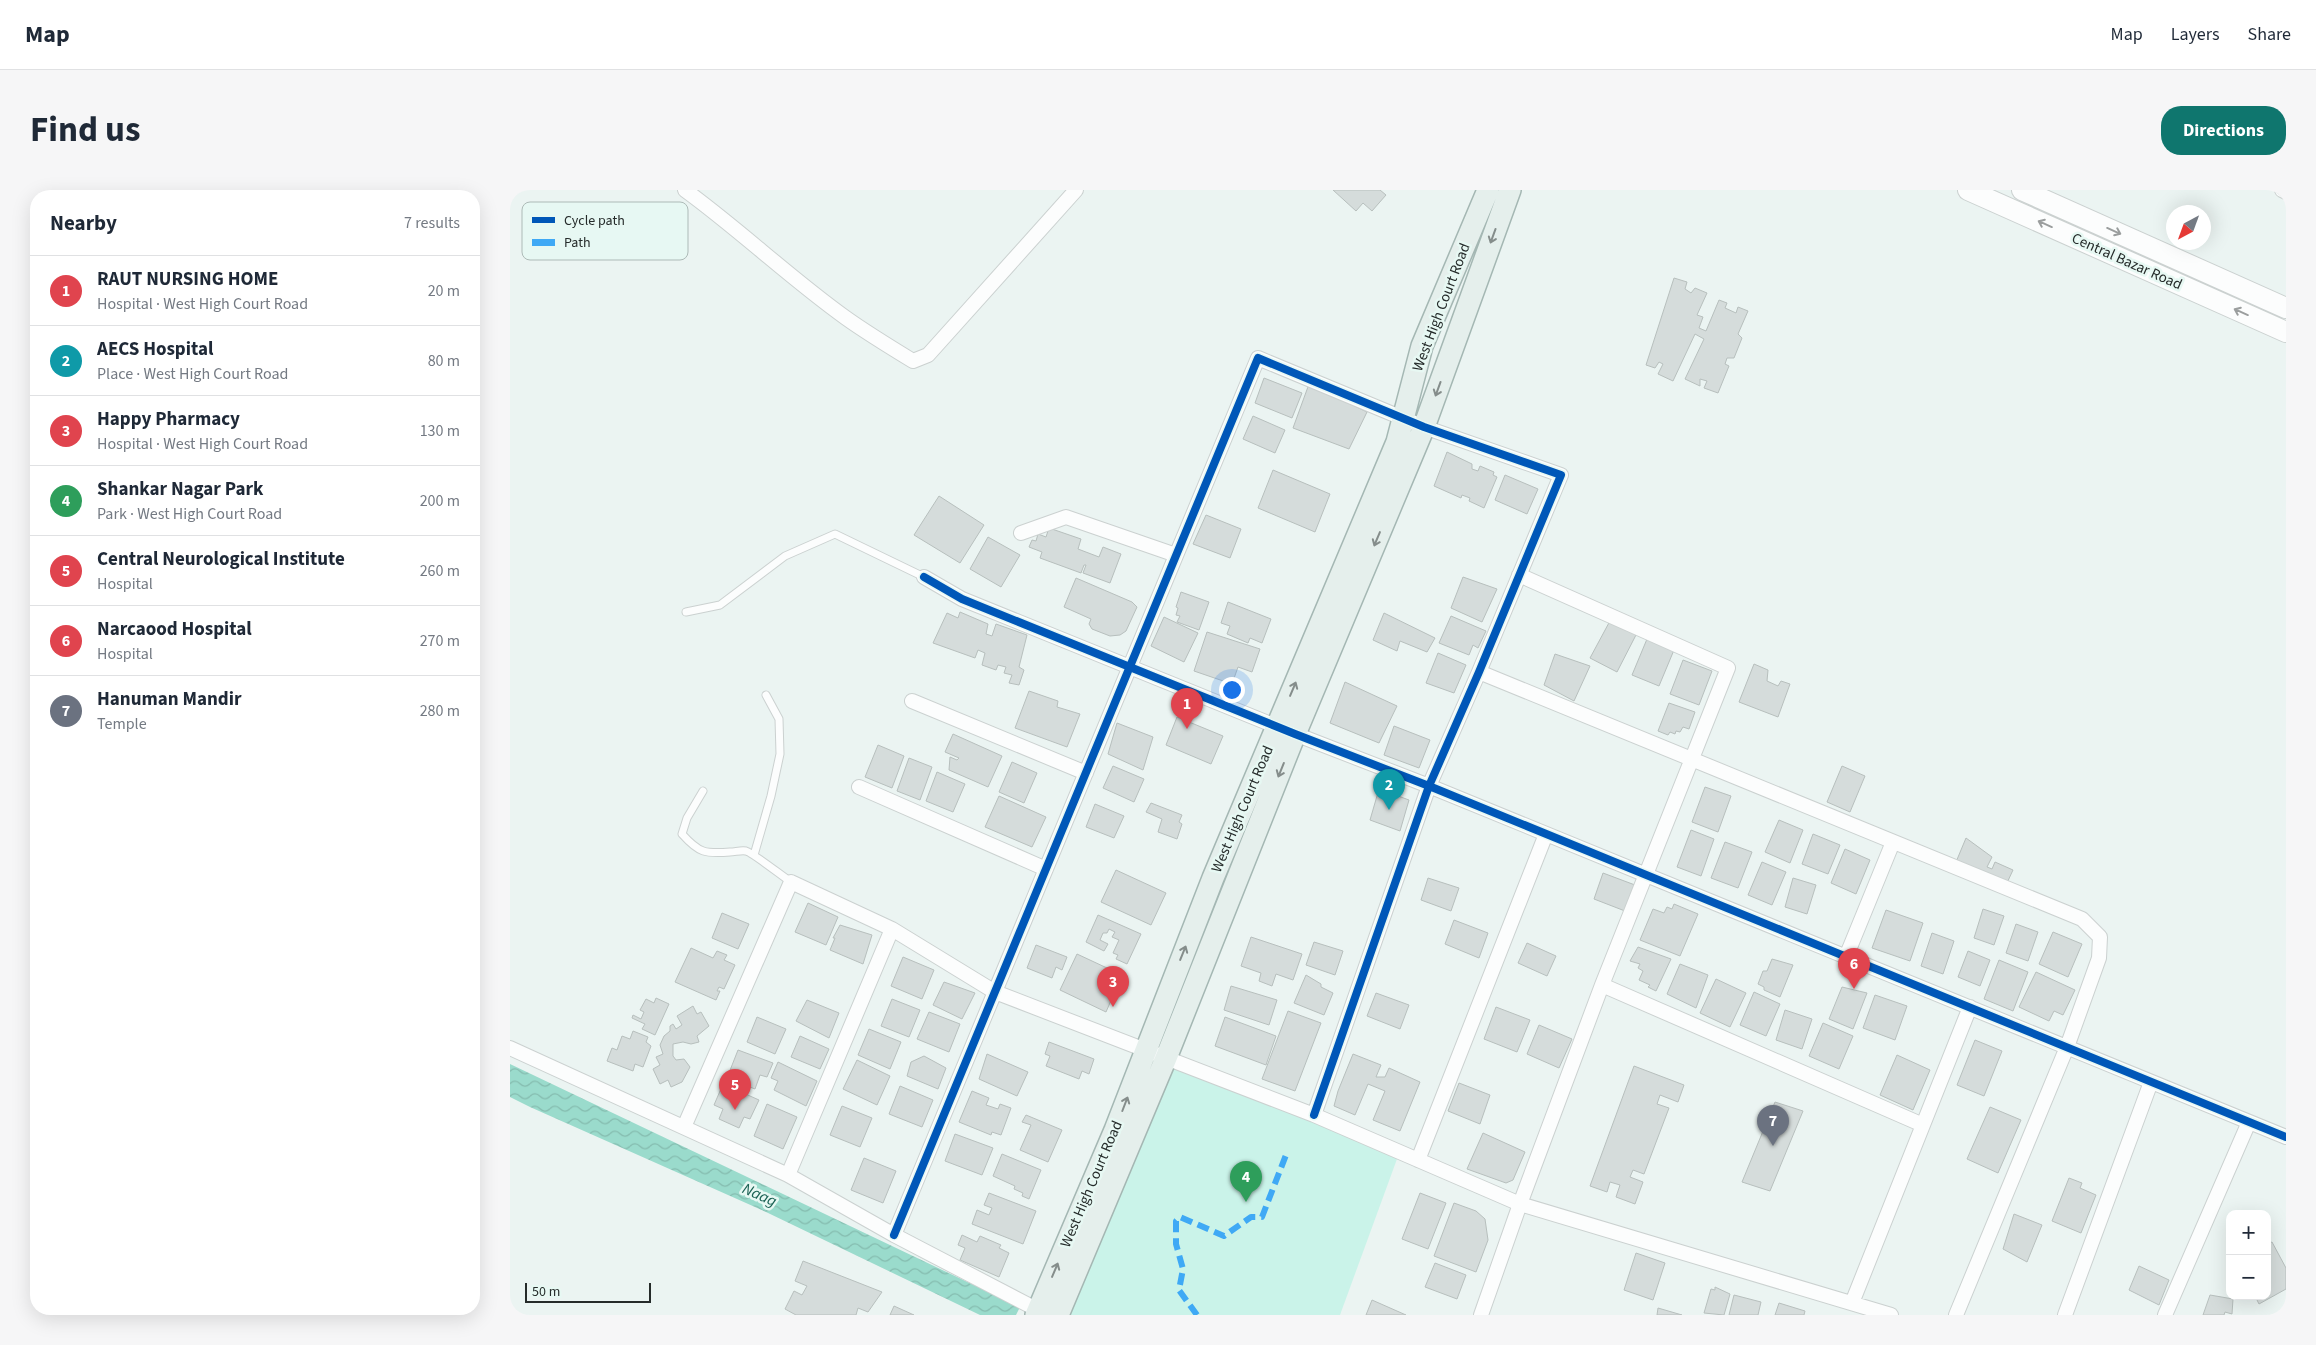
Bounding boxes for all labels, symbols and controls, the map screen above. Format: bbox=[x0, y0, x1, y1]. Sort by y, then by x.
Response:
text: Map bbox=[25, 17, 70, 52]
text: Map bbox=[2111, 22, 2143, 47]
text: Layers bbox=[2171, 22, 2220, 47]
text: Share bbox=[2248, 22, 2291, 47]
text: Find us bbox=[30, 105, 140, 155]
button: Directions bbox=[2161, 106, 2286, 155]
legend bbox=[522, 202, 688, 260]
north arrow bbox=[2166, 205, 2211, 250]
text: Nearby bbox=[50, 208, 117, 238]
text: Cycle path bbox=[564, 211, 625, 231]
text: 7 results bbox=[404, 212, 460, 234]
one-way arrow bbox=[2038, 219, 2053, 229]
one-way arrow bbox=[2106, 227, 2121, 237]
one-way arrow bbox=[1488, 228, 1497, 243]
street label: Central Bazar Road bbox=[2068, 228, 2185, 295]
text: Path bbox=[564, 233, 591, 253]
street label: West High Court Road bbox=[1407, 240, 1476, 374]
text: RAUT NURSING HOME bbox=[97, 266, 278, 293]
text: 1 bbox=[62, 280, 70, 302]
text: 20 m bbox=[428, 280, 460, 302]
text: Hospital · West High Court Road bbox=[97, 293, 308, 315]
one-way arrow bbox=[2234, 307, 2249, 317]
text: AECS Hospital bbox=[97, 336, 213, 363]
text: 2 bbox=[62, 350, 70, 372]
text: 80 m bbox=[428, 350, 460, 372]
text: Place · West High Court Road bbox=[97, 363, 288, 385]
one-way arrow bbox=[1433, 380, 1442, 396]
text: Happy Pharmacy bbox=[97, 406, 240, 433]
text: 3 bbox=[62, 420, 70, 442]
text: 130 m bbox=[420, 420, 460, 442]
text: Hospital · West High Court Road bbox=[97, 433, 308, 455]
text: Shankar Nagar Park bbox=[97, 476, 263, 503]
text: 4 bbox=[62, 490, 70, 512]
text: 200 m bbox=[420, 490, 460, 512]
text: Park · West High Court Road bbox=[97, 503, 282, 525]
one-way arrow bbox=[1371, 531, 1381, 546]
text: Central Neurological Institute bbox=[97, 546, 345, 573]
text: 5 bbox=[62, 560, 70, 582]
text: 260 m bbox=[420, 560, 460, 582]
text: Hospital bbox=[97, 573, 153, 595]
text: Narcaood Hospital bbox=[97, 616, 252, 643]
text: 6 bbox=[62, 630, 70, 652]
text: 270 m bbox=[420, 630, 460, 652]
text: Hospital bbox=[97, 643, 153, 665]
your location bbox=[1219, 677, 1245, 703]
one-way arrow bbox=[1288, 682, 1298, 697]
text: Hanuman Mandir bbox=[97, 686, 242, 713]
pin: 1 bbox=[1171, 688, 1203, 729]
text: 7 bbox=[62, 700, 70, 722]
text: 280 m bbox=[420, 700, 460, 722]
text: Temple bbox=[97, 713, 147, 735]
street label: West High Court Road bbox=[1206, 743, 1279, 876]
one-way arrow bbox=[1275, 762, 1285, 777]
pin: 2 bbox=[1373, 769, 1405, 810]
one-way arrow bbox=[1179, 945, 1188, 961]
pin: 6 bbox=[1838, 948, 1870, 989]
pin: 3 bbox=[1097, 966, 1129, 1007]
pin: 5 bbox=[719, 1069, 751, 1110]
one-way arrow bbox=[1120, 1097, 1130, 1112]
pin: 7 bbox=[1757, 1105, 1789, 1146]
street label: West High Court Road bbox=[1055, 1118, 1128, 1251]
pin: 4 bbox=[1230, 1161, 1262, 1202]
water label: Naag bbox=[739, 1178, 780, 1212]
map controls bbox=[2226, 1210, 2271, 1300]
button: + bbox=[2226, 1210, 2271, 1255]
button: − bbox=[2226, 1255, 2271, 1300]
one-way arrow bbox=[1051, 1263, 1061, 1278]
scale bar bbox=[525, 1280, 651, 1303]
text: 50 m bbox=[532, 1282, 560, 1302]

